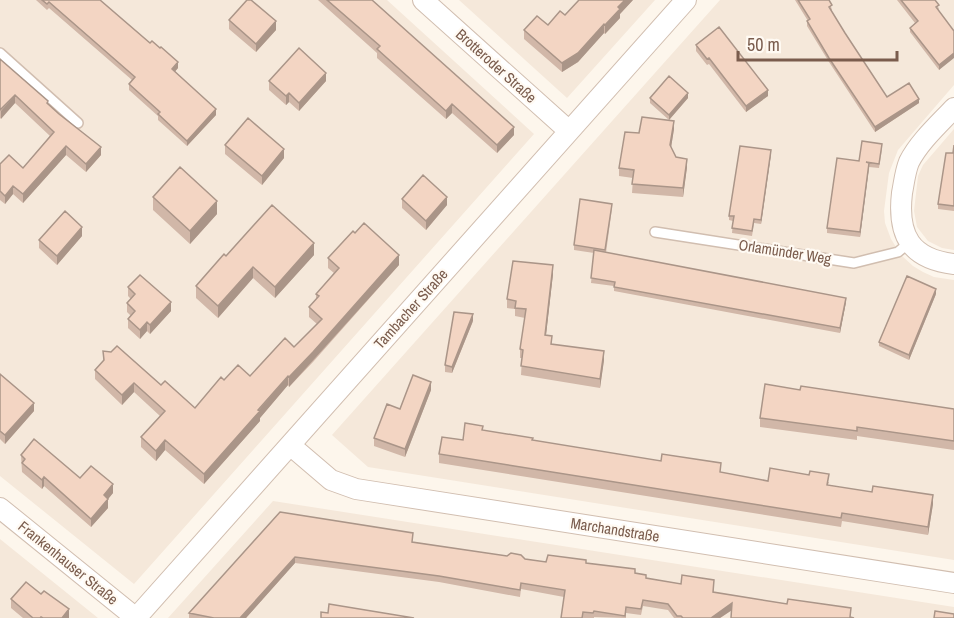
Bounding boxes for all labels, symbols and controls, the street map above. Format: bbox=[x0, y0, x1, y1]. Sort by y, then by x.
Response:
street label: Brotteroder Straße bbox=[451, 24, 541, 108]
scale bar bbox=[738, 24, 897, 62]
text: 50 m bbox=[747, 32, 780, 57]
street label: Orlamünder Weg bbox=[737, 234, 833, 269]
street label: Tambacher Straße bbox=[369, 264, 452, 353]
street label: Marchandstraße bbox=[569, 512, 661, 547]
street label: Frankenhauser Straße bbox=[14, 516, 123, 610]

